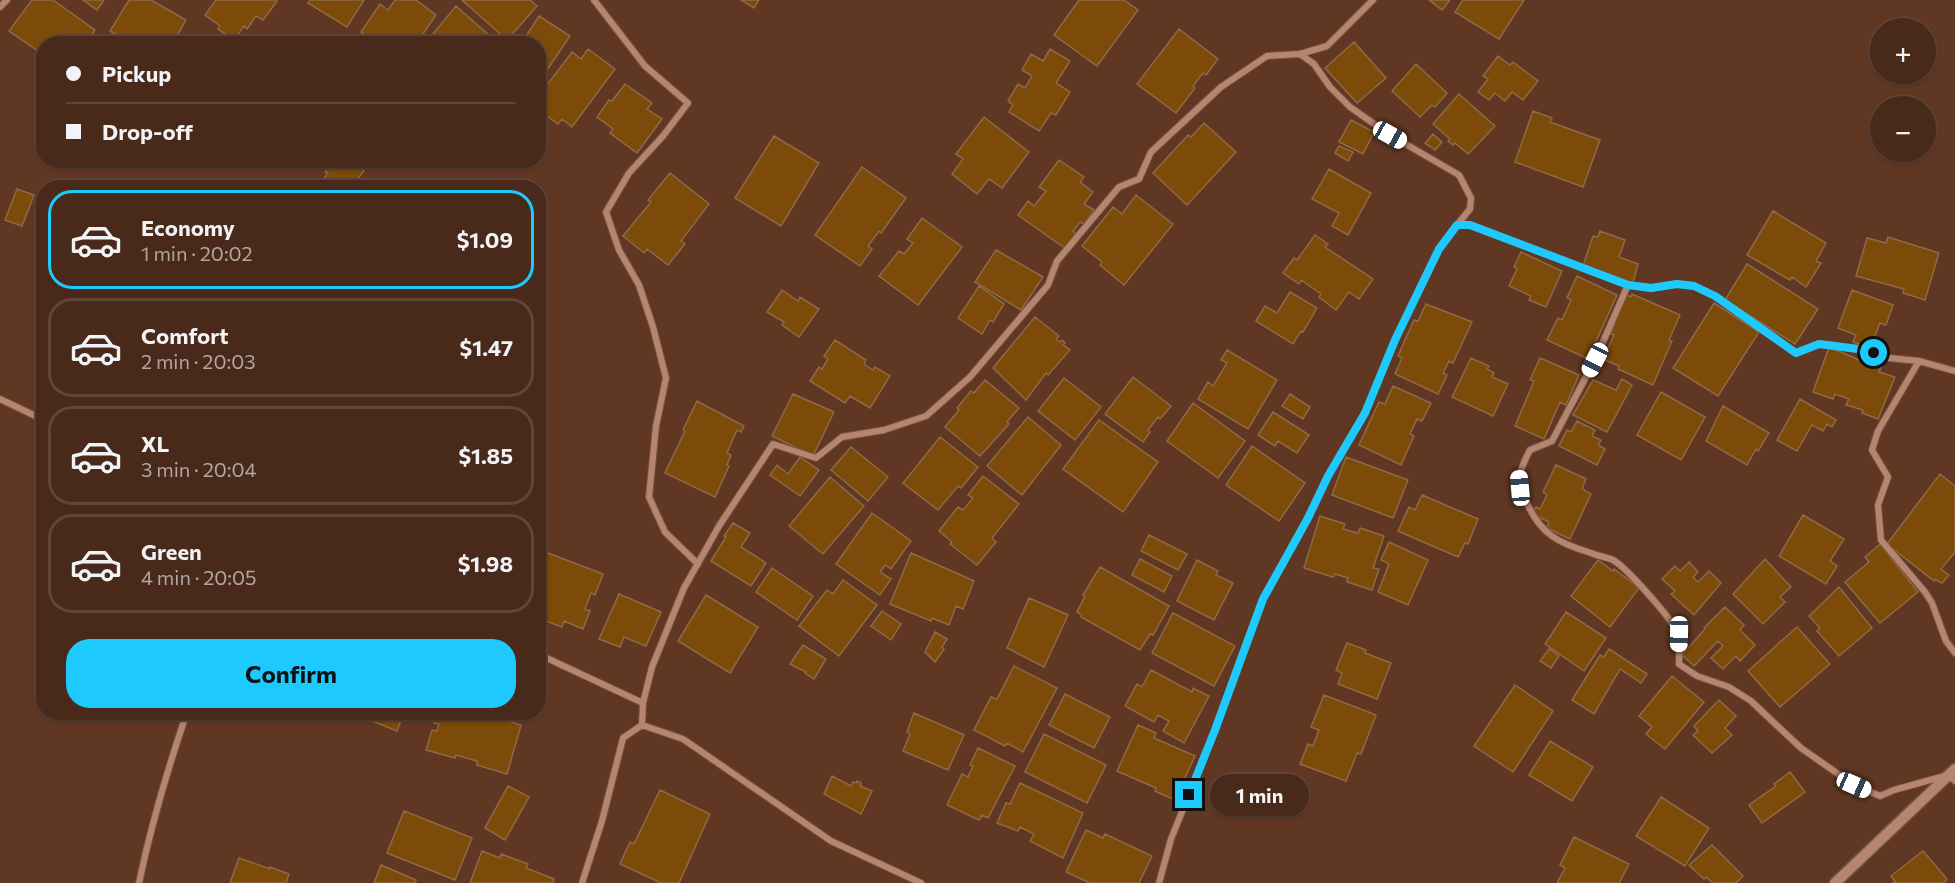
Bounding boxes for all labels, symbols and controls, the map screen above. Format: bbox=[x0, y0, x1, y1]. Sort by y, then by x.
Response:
map controls bbox=[1870, 18, 1936, 162]
button: + bbox=[1870, 18, 1936, 84]
text: Pickup bbox=[102, 60, 171, 87]
button: − bbox=[1870, 96, 1936, 162]
text: Drop-off bbox=[102, 118, 193, 145]
car bbox=[1370, 118, 1410, 152]
icon: car bbox=[69, 213, 123, 267]
text: Economy bbox=[141, 214, 235, 241]
text: $1.09 bbox=[457, 226, 513, 253]
text: 1 min · 20:02 bbox=[141, 241, 253, 265]
icon: car bbox=[69, 321, 123, 375]
text: Comfort bbox=[141, 322, 229, 349]
text: $1.47 bbox=[460, 334, 513, 361]
route start bbox=[1860, 339, 1887, 366]
car bbox=[1579, 340, 1611, 380]
text: 2 min · 20:03 bbox=[141, 349, 256, 373]
icon: car bbox=[69, 429, 123, 483]
text: XL bbox=[141, 430, 169, 457]
text: $1.85 bbox=[458, 442, 513, 469]
text: 3 min · 20:04 bbox=[141, 457, 257, 481]
car bbox=[1509, 469, 1531, 507]
icon: car bbox=[69, 537, 123, 591]
text: Green bbox=[141, 538, 202, 565]
text: $1.98 bbox=[458, 550, 513, 577]
text: 4 min · 20:05 bbox=[141, 565, 257, 589]
car bbox=[1670, 616, 1688, 652]
button: Confirm bbox=[66, 639, 516, 708]
car bbox=[1834, 769, 1874, 801]
callout: 1 min bbox=[1210, 774, 1309, 816]
route end bbox=[1175, 781, 1202, 808]
text: 1 min bbox=[1236, 783, 1283, 807]

